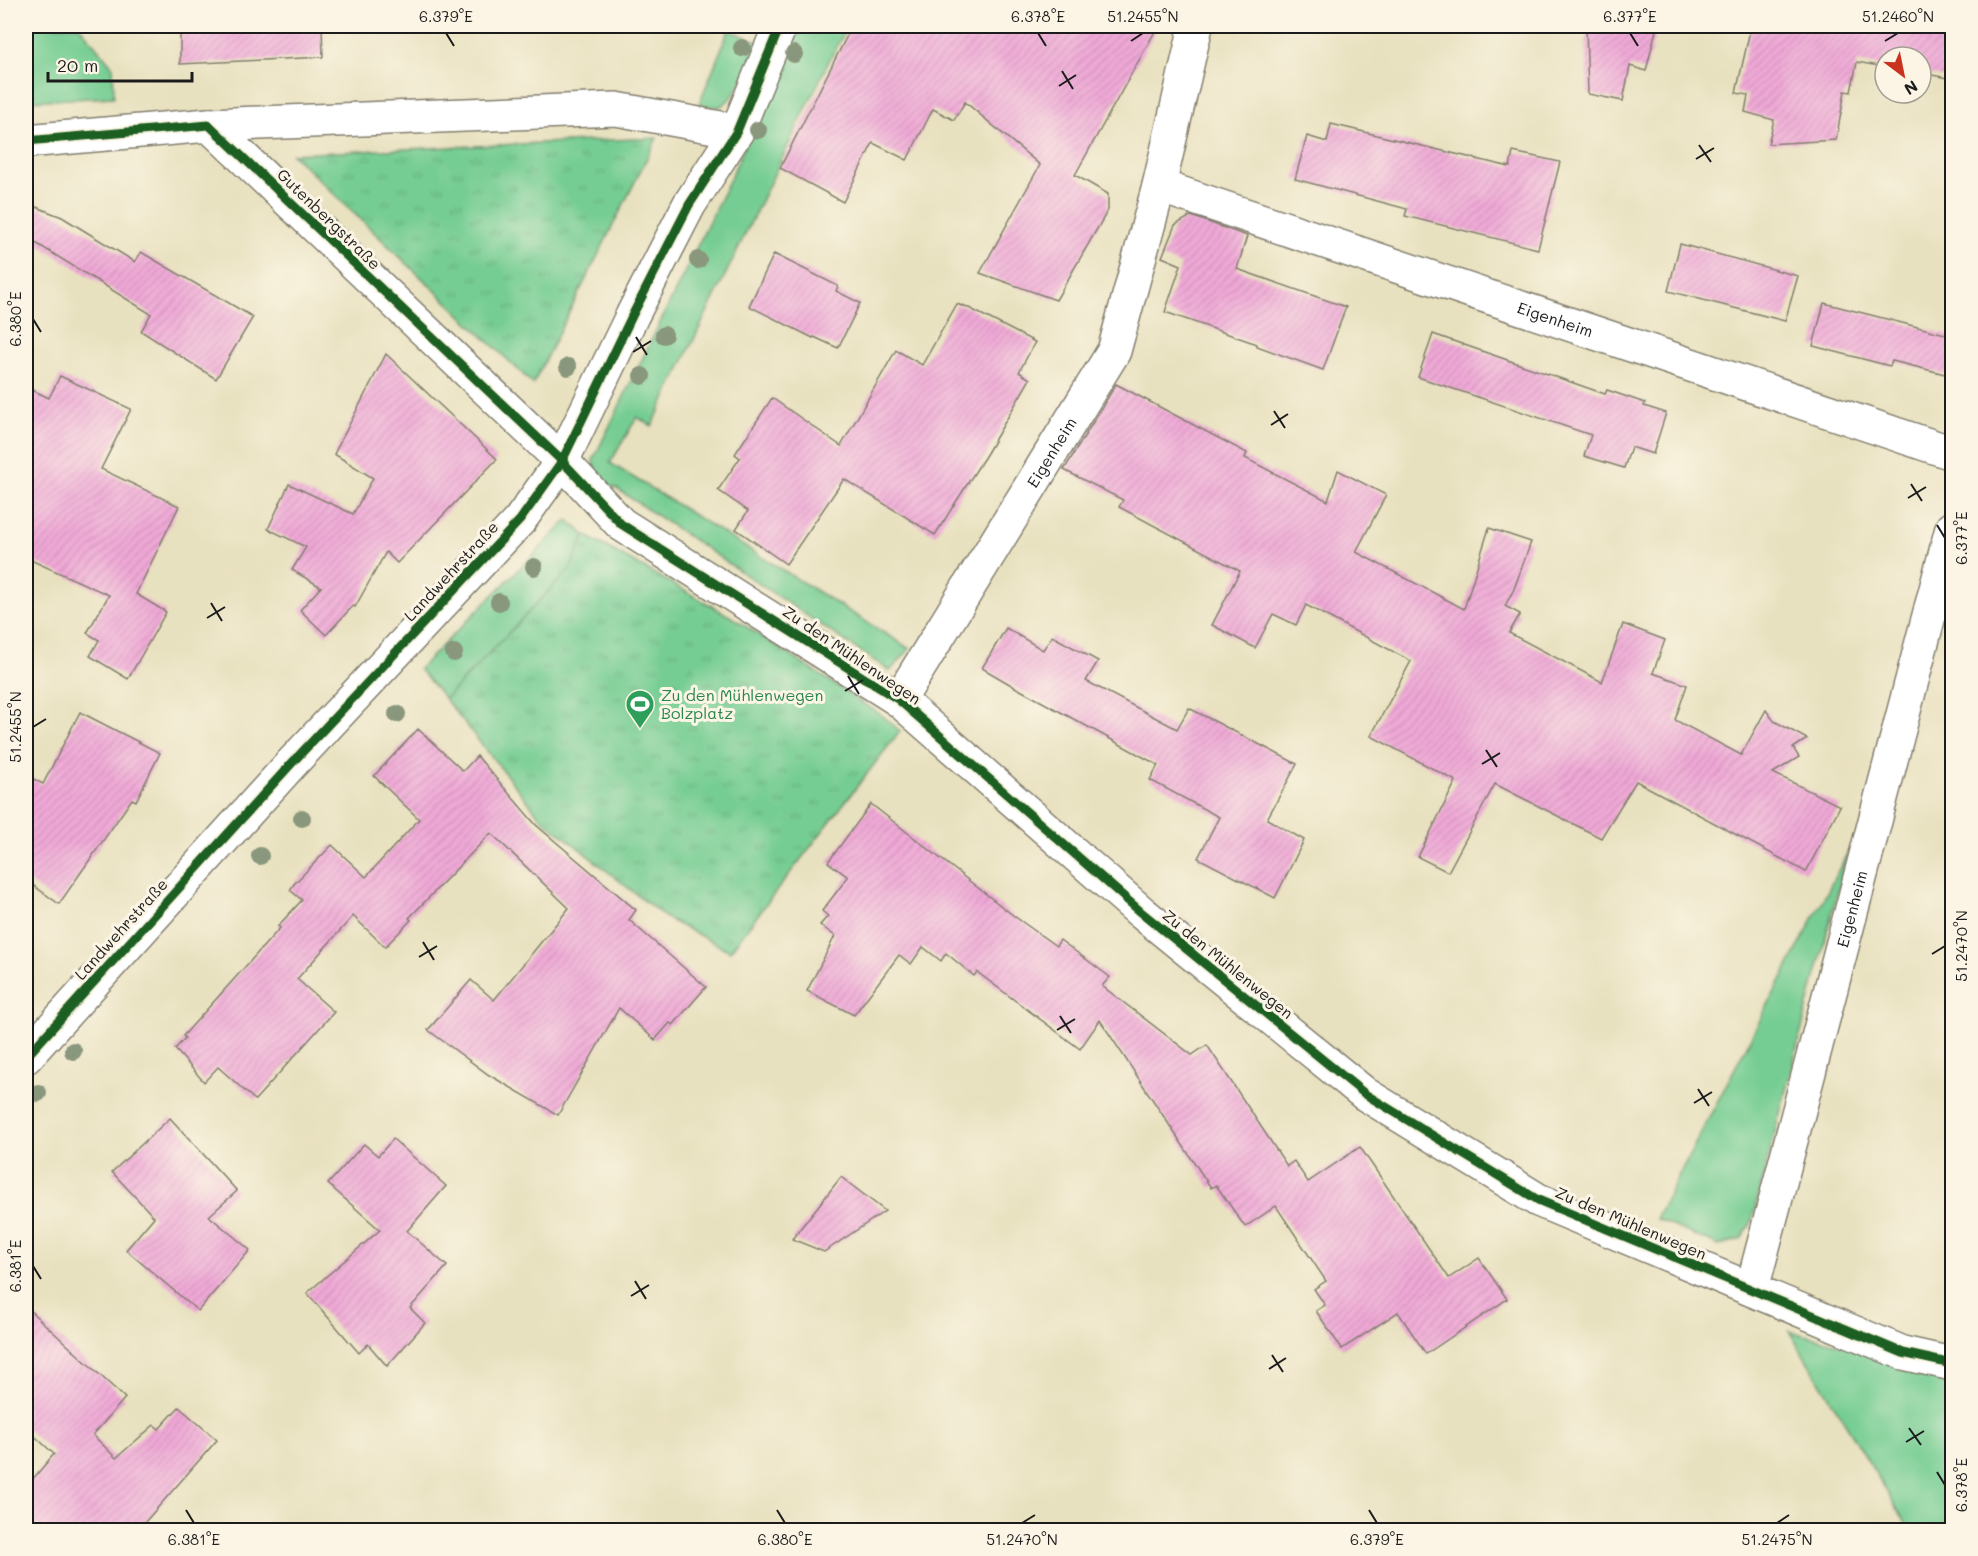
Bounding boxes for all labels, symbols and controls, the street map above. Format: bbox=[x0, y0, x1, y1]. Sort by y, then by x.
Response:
text: 6.379°E bbox=[419, 6, 473, 26]
text: 6.378°E bbox=[1011, 6, 1065, 26]
text: 51.2455°N bbox=[1107, 6, 1179, 26]
text: 6.377°E bbox=[1603, 6, 1657, 26]
text: 51.2460°N bbox=[1862, 6, 1934, 26]
scale bar bbox=[48, 45, 192, 83]
north arrow bbox=[1873, 45, 1933, 105]
text: 20 m bbox=[57, 53, 98, 77]
text: N bbox=[1900, 76, 1922, 100]
street label: Gutenbergstraße bbox=[273, 164, 386, 274]
text: 6.380°E bbox=[5, 291, 25, 347]
street label: Eigenheim bbox=[1515, 296, 1596, 341]
street label: Eigenheim bbox=[1022, 413, 1081, 491]
text: 6.377°E bbox=[1951, 511, 1971, 565]
street label: Landwehrstraße bbox=[399, 516, 503, 625]
street label: Zu den Mühlenwegen bbox=[779, 600, 925, 709]
place label: Zu den Mühlenwegen Bolzplatz bbox=[661, 684, 823, 723]
sports icon: Zu den Mühlenwegen Bolzplatz bbox=[624, 688, 656, 730]
text: 51.2455°N bbox=[5, 691, 25, 763]
street label: Eigenheim bbox=[1831, 868, 1872, 950]
street label: Landwehrstraße bbox=[69, 873, 172, 984]
street label: Zu den Mühlenwegen bbox=[1159, 904, 1298, 1023]
text: 51.2470°N bbox=[1951, 910, 1971, 982]
street label: Zu den Mühlenwegen bbox=[1552, 1181, 1710, 1264]
text: 6.381°E bbox=[5, 1239, 25, 1292]
text: 6.378°E bbox=[1951, 1458, 1971, 1512]
text: 6.381°E bbox=[168, 1529, 221, 1549]
text: 6.380°E bbox=[758, 1529, 813, 1549]
text: 51.2470°N bbox=[986, 1529, 1058, 1549]
text: 6.379°E bbox=[1350, 1529, 1404, 1549]
text: 51.2475°N bbox=[1742, 1529, 1812, 1549]

